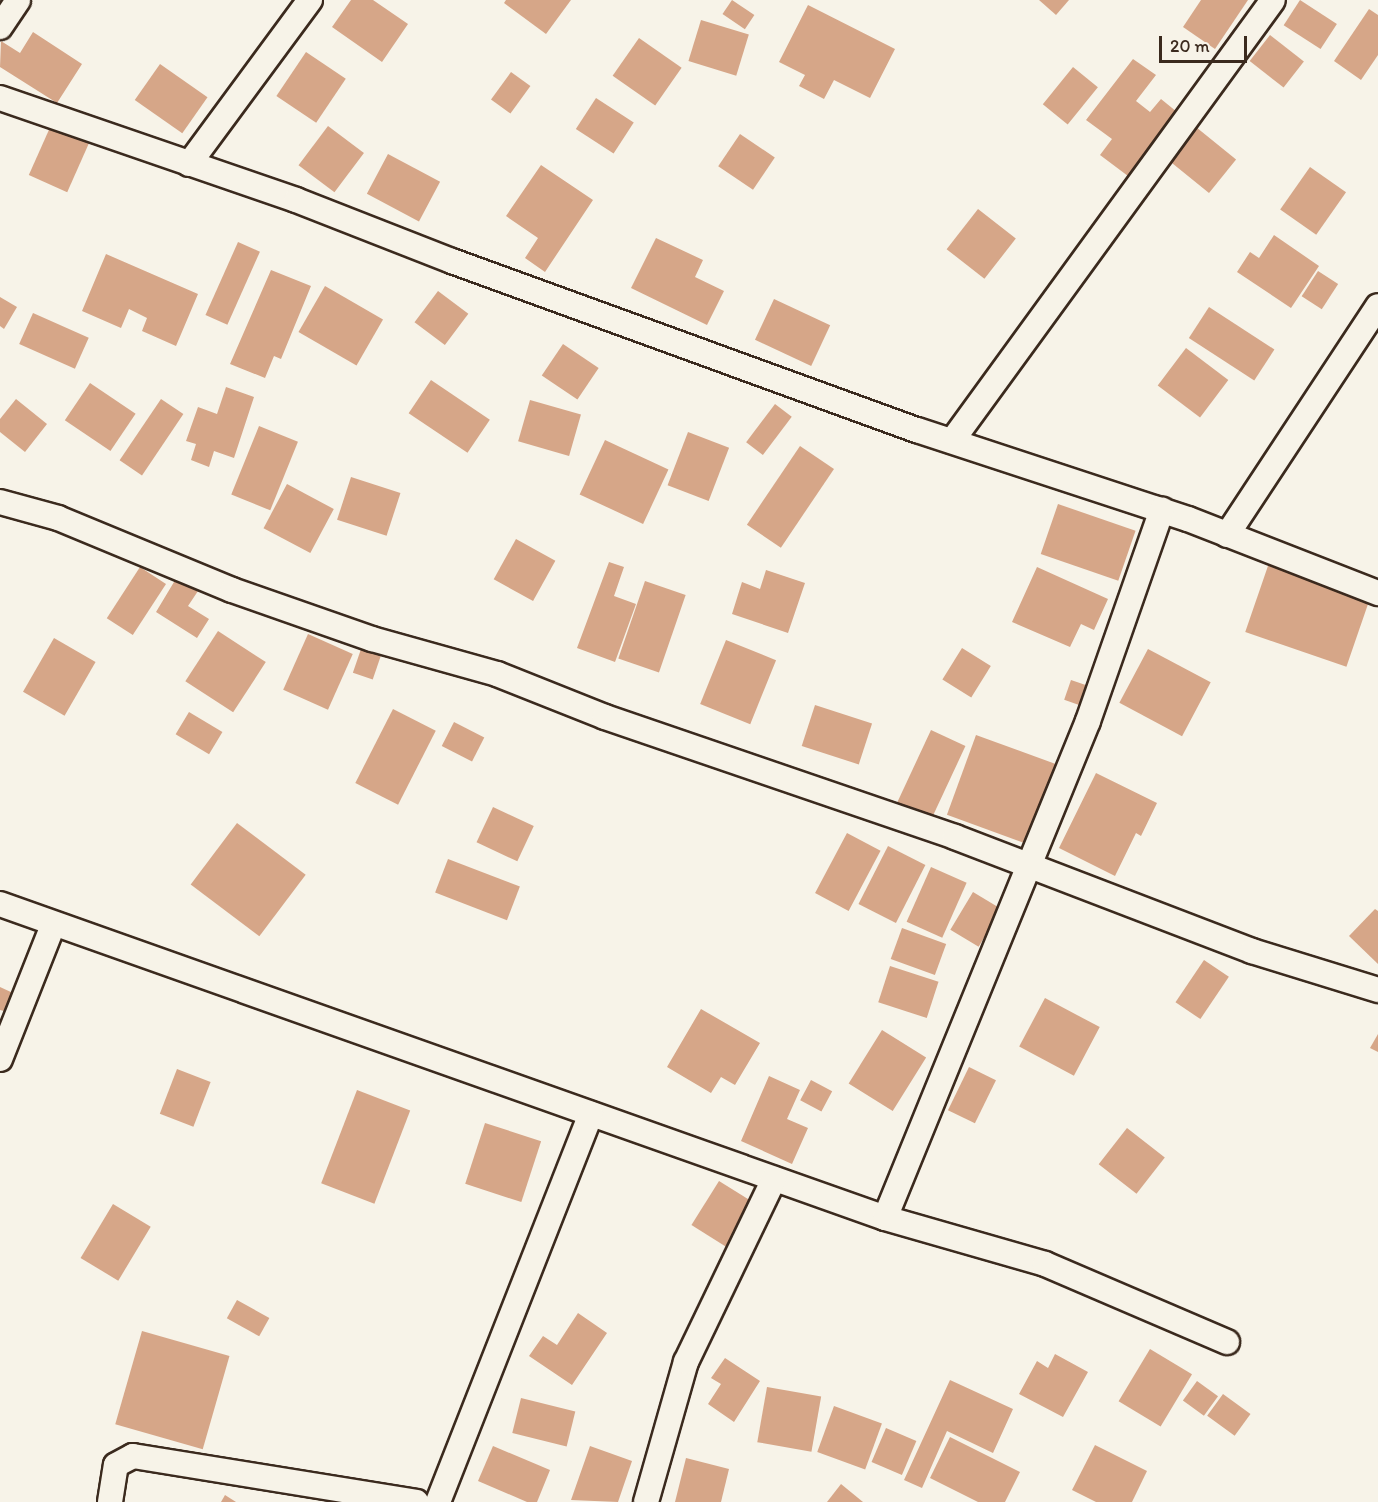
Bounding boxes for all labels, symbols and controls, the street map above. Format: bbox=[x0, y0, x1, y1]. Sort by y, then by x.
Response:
scale bar bbox=[1162, 24, 1250, 62]
text: 20 m bbox=[1170, 35, 1210, 57]

